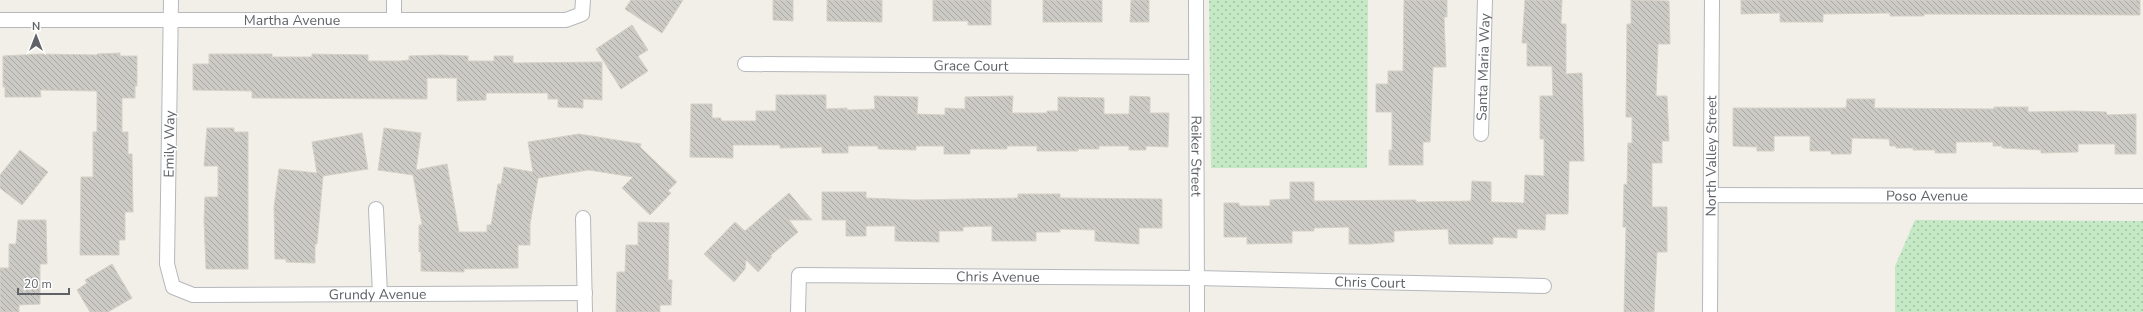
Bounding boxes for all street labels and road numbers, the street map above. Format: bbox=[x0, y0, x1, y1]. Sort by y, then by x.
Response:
street label: Martha Avenue bbox=[244, 11, 340, 30]
street label: Santa Maria Way bbox=[1472, 12, 1495, 121]
street label: Grace Court bbox=[934, 56, 1009, 76]
street label: North Valley Street bbox=[1702, 95, 1721, 217]
street label: Emily Way bbox=[159, 109, 180, 178]
street label: Reiker Street bbox=[1186, 115, 1206, 197]
street label: Poso Avenue bbox=[1886, 186, 1968, 206]
street label: Chris Avenue bbox=[956, 267, 1040, 287]
street label: Chris Court bbox=[1334, 272, 1406, 293]
street label: Grundy Avenue bbox=[329, 285, 427, 304]

